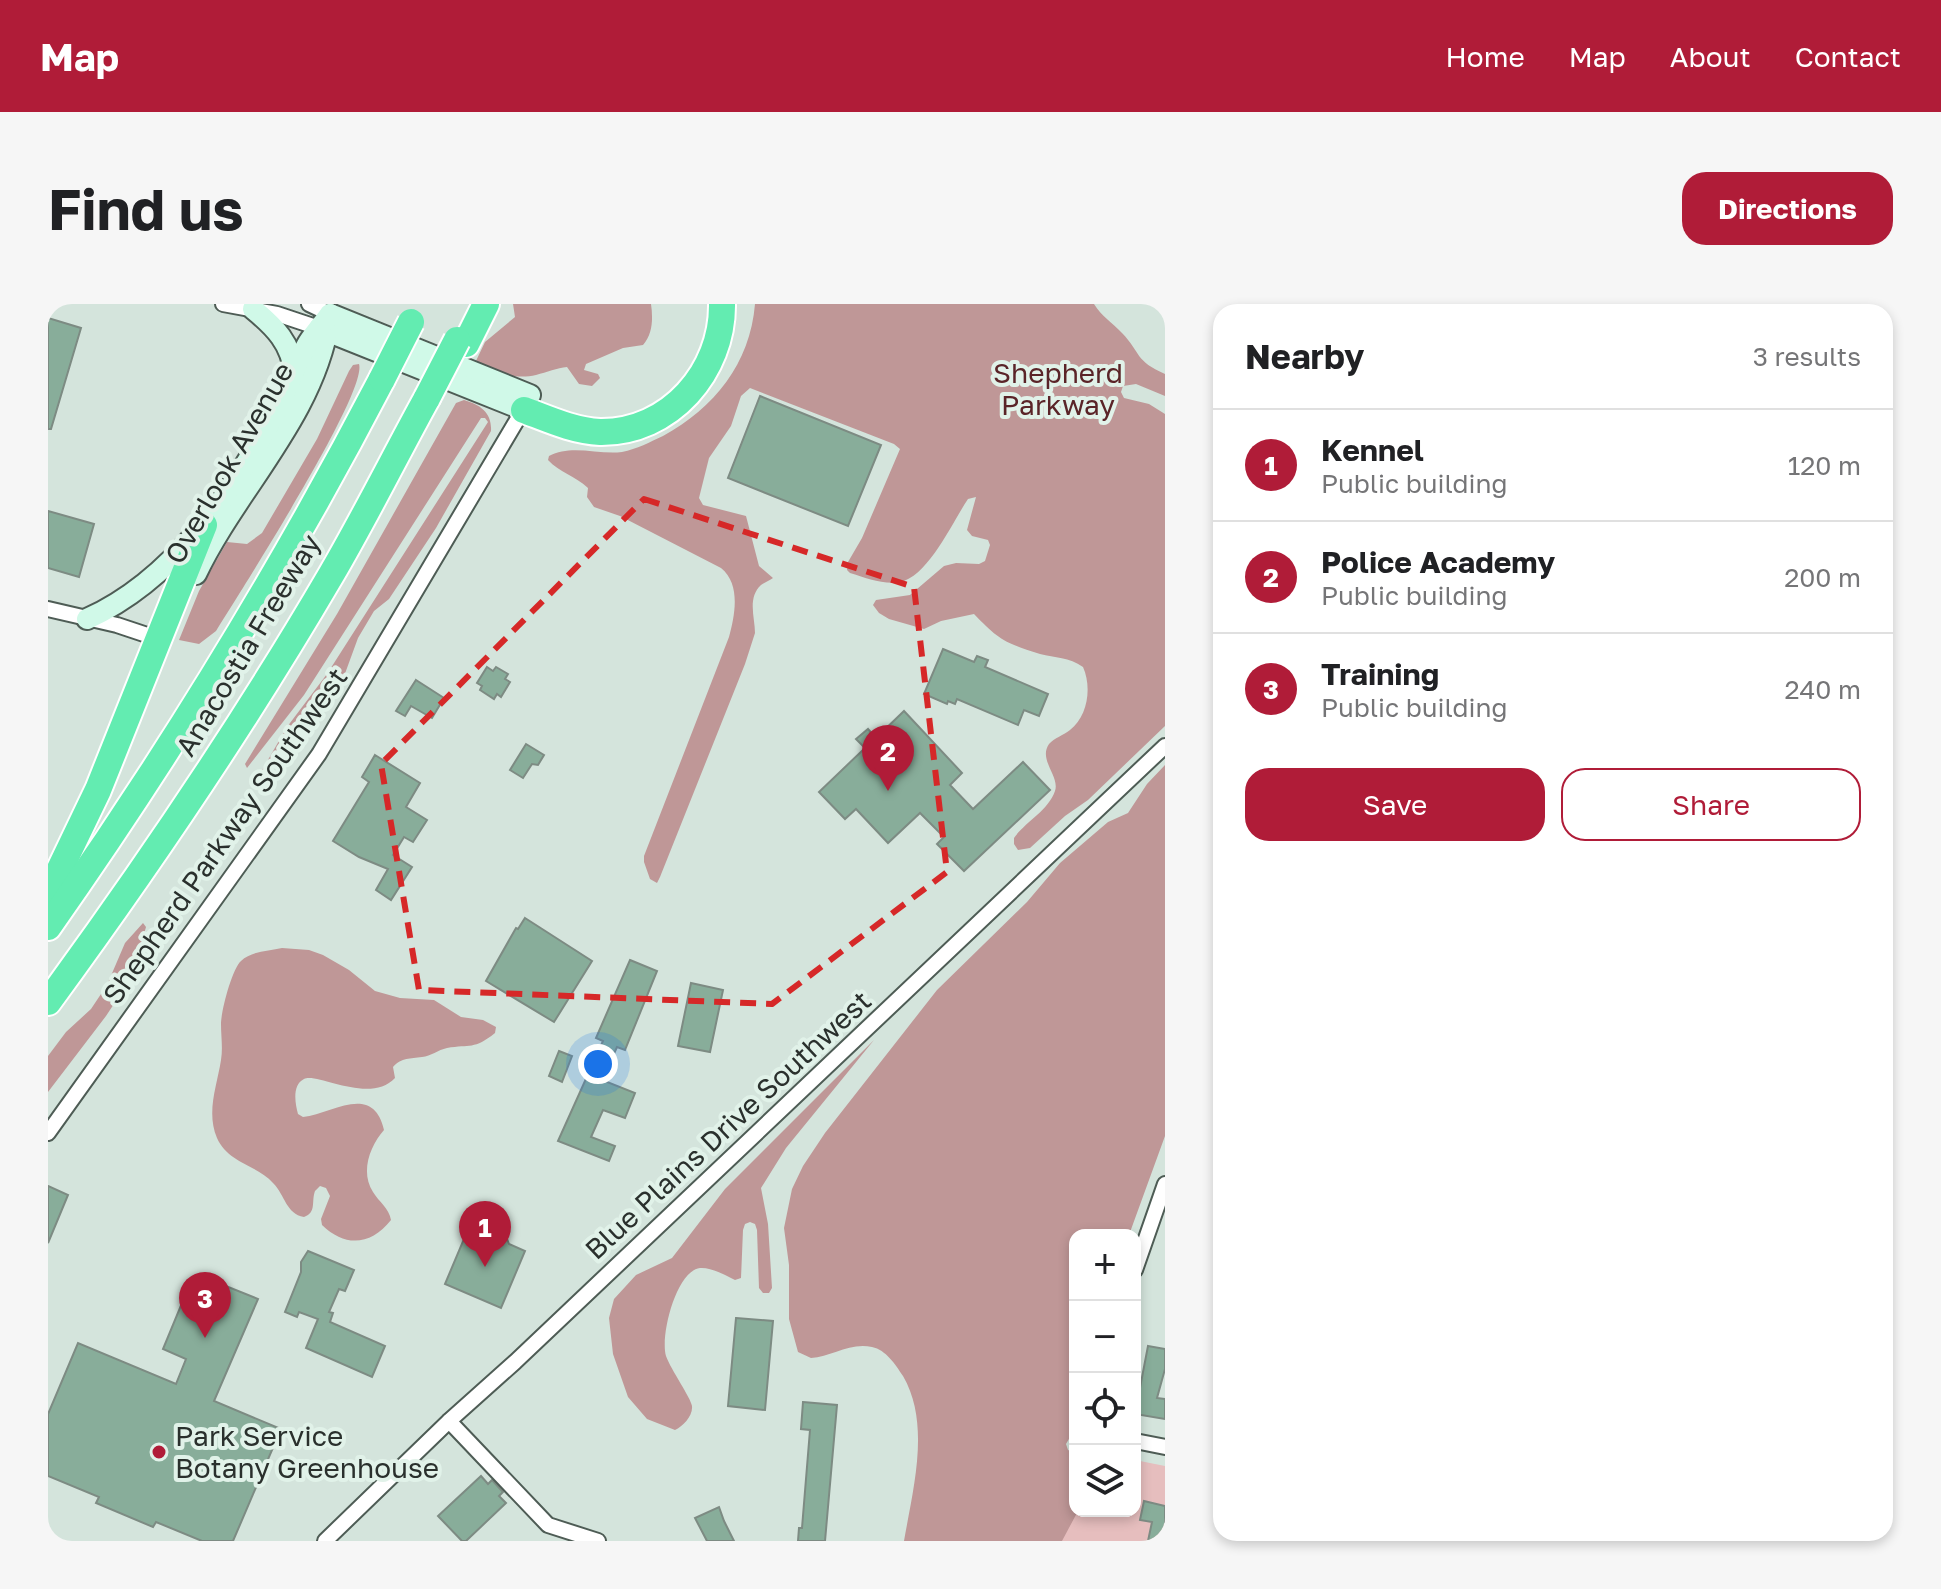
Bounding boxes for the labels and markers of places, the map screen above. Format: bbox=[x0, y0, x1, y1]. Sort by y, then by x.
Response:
pin: 2 bbox=[862, 725, 914, 791]
pin: 1 bbox=[459, 1201, 511, 1267]
pin: 3 bbox=[179, 1272, 231, 1338]
place label: Park Service Botany Greenhouse bbox=[175, 1419, 439, 1484]
marker: Park Service Botany Greenhouse bbox=[150, 1443, 168, 1461]

